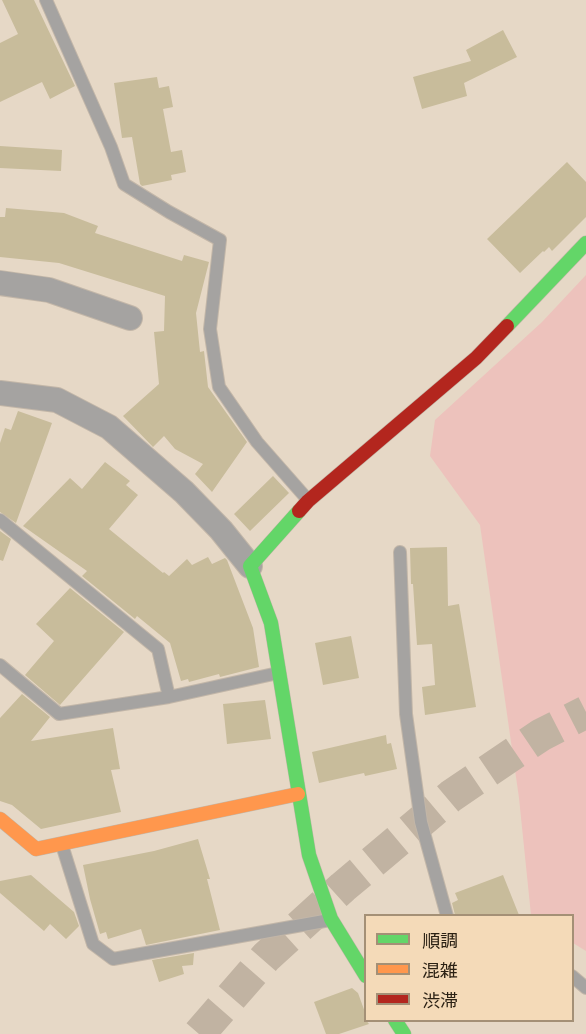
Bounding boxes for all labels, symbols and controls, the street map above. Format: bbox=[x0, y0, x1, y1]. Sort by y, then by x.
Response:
legend bbox=[364, 914, 574, 1022]
text: 順調 bbox=[422, 930, 458, 952]
text: 混雑 bbox=[422, 960, 458, 982]
text: 渋滞 bbox=[422, 990, 458, 1012]

